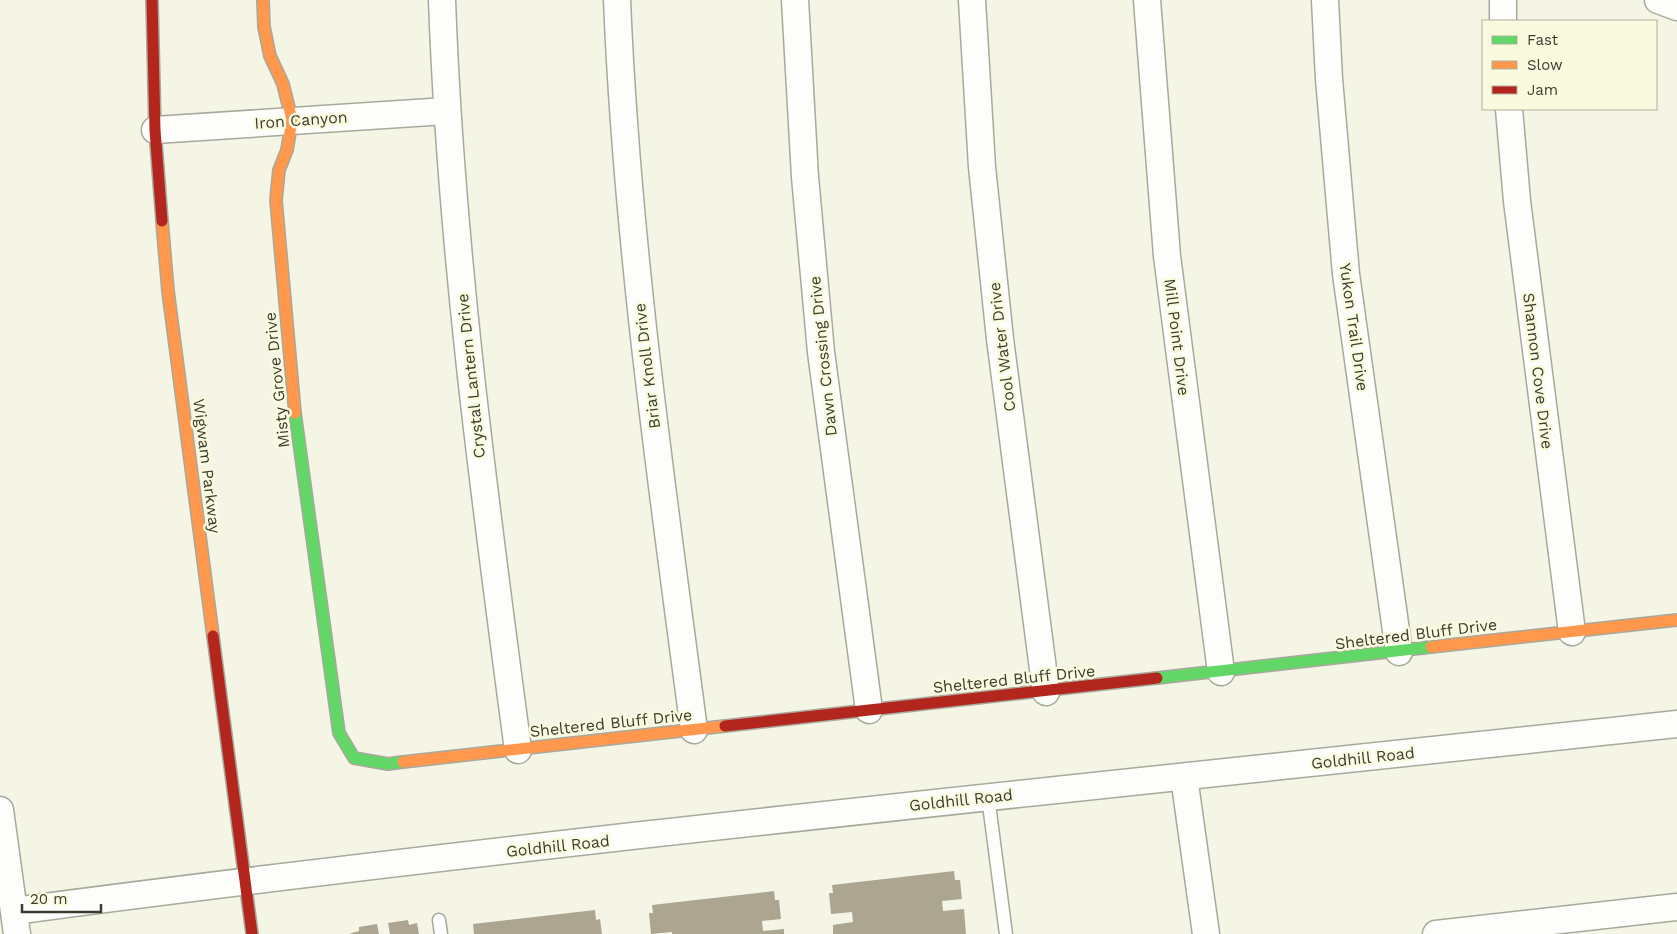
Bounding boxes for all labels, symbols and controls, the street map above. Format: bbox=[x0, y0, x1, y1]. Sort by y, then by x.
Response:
legend bbox=[1482, 20, 1657, 110]
text: Fast bbox=[1527, 31, 1559, 49]
text: Slow bbox=[1527, 56, 1563, 74]
text: Jam bbox=[1527, 81, 1558, 99]
street label: Iron Canyon bbox=[254, 107, 348, 133]
street label: Yukon Trail Drive bbox=[1336, 262, 1372, 392]
street label: Dawn Crossing Drive bbox=[805, 275, 841, 437]
street label: Mill Point Drive bbox=[1160, 277, 1194, 397]
street label: Cool Water Drive bbox=[985, 281, 1019, 413]
street label: Shannon Cove Drive bbox=[1519, 292, 1557, 450]
street label: Crystal Lantern Drive bbox=[453, 293, 489, 459]
street label: Briar Knoll Drive bbox=[630, 302, 664, 430]
street label: Misty Grove Drive bbox=[260, 311, 294, 449]
street label: Wigwam Parkway bbox=[189, 398, 225, 535]
street label: Sheltered Bluff Drive bbox=[1334, 615, 1498, 653]
street label: Sheltered Bluff Drive bbox=[932, 661, 1096, 697]
street label: Sheltered Bluff Drive bbox=[529, 705, 693, 741]
street label: Goldhill Road bbox=[1310, 743, 1416, 773]
street label: Goldhill Road bbox=[908, 785, 1014, 815]
street label: Goldhill Road bbox=[505, 831, 611, 861]
scale bar bbox=[22, 882, 101, 914]
text: 20 m bbox=[30, 890, 68, 908]

